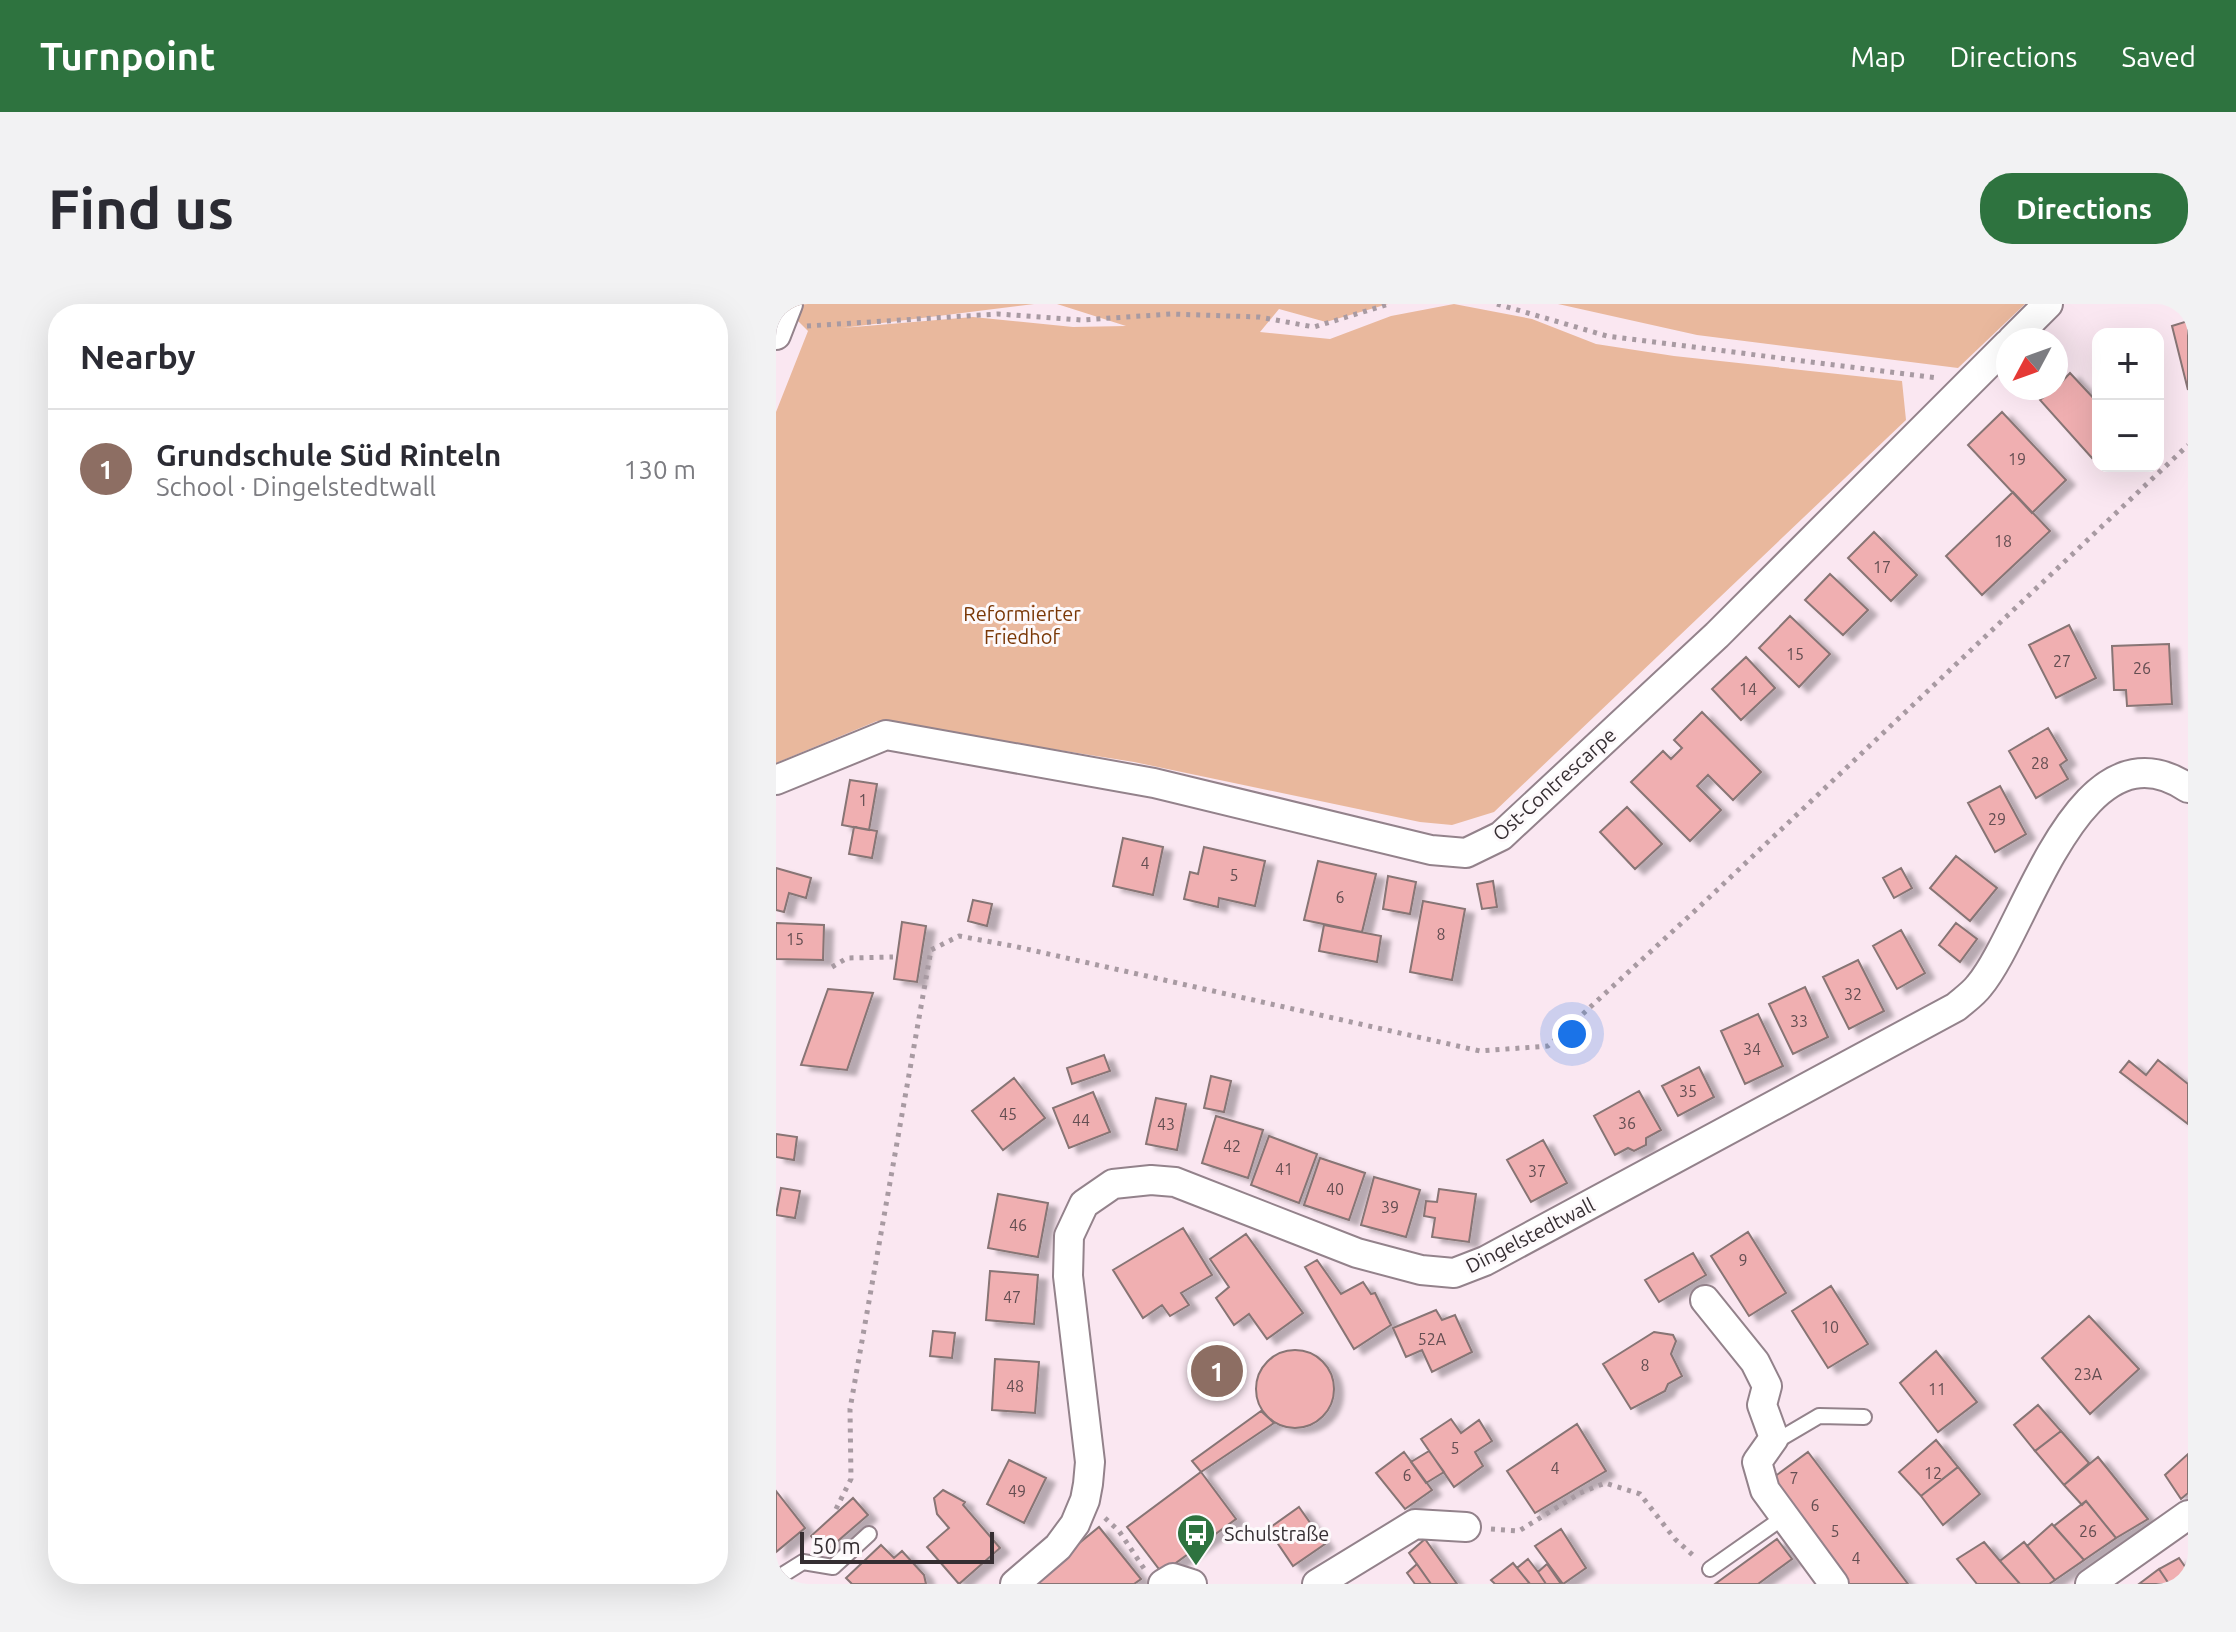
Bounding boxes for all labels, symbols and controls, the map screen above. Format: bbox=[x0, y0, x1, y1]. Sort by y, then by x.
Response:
text: Turnpoint bbox=[40, 35, 215, 77]
text: Map bbox=[1850, 41, 1906, 72]
text: Directions bbox=[1950, 41, 2077, 72]
text: Saved bbox=[2121, 41, 2196, 72]
button: Directions bbox=[1980, 173, 2188, 244]
text: Find us bbox=[48, 177, 234, 240]
north arrow bbox=[1996, 328, 2068, 400]
map controls bbox=[2092, 328, 2164, 472]
button: + bbox=[2092, 328, 2164, 400]
text: Nearby bbox=[80, 337, 195, 375]
button: − bbox=[2092, 400, 2164, 472]
text: Grundschule Süd Rinteln bbox=[156, 438, 501, 472]
house number: 19 bbox=[2008, 450, 2026, 468]
text: 1 bbox=[99, 455, 113, 484]
text: 130 m bbox=[624, 455, 696, 484]
text: School · Dingelstedtwall bbox=[156, 472, 436, 501]
house number: 18 bbox=[1994, 532, 2012, 550]
house number: 17 bbox=[1873, 558, 1891, 576]
park label: Reformierter Friedhof bbox=[963, 602, 1081, 648]
house number: 15 bbox=[1786, 645, 1804, 663]
house number: 27 bbox=[2053, 652, 2071, 670]
house number: 26 bbox=[2133, 659, 2151, 677]
house number: 14 bbox=[1739, 680, 1757, 698]
street label: Ost-Contrescarpe bbox=[1488, 723, 1620, 845]
house number: 28 bbox=[2031, 754, 2049, 772]
house number: 1 bbox=[858, 791, 868, 809]
house number: 29 bbox=[1988, 810, 2006, 828]
house number: 4 bbox=[1140, 854, 1150, 872]
house number: 5 bbox=[1229, 866, 1239, 884]
house number: 6 bbox=[1335, 888, 1345, 906]
house number: 8 bbox=[1436, 925, 1446, 943]
house number: 15 bbox=[786, 930, 804, 948]
house number: 32 bbox=[1844, 985, 1862, 1003]
house number: 33 bbox=[1790, 1012, 1808, 1030]
your location bbox=[1552, 1014, 1592, 1054]
house number: 34 bbox=[1743, 1040, 1761, 1058]
house number: 35 bbox=[1679, 1082, 1697, 1100]
house number: 45 bbox=[999, 1105, 1017, 1123]
house number: 44 bbox=[1072, 1111, 1090, 1129]
house number: 36 bbox=[1618, 1114, 1636, 1132]
house number: 43 bbox=[1157, 1115, 1175, 1133]
house number: 42 bbox=[1223, 1137, 1241, 1155]
house number: 41 bbox=[1275, 1160, 1293, 1178]
house number: 37 bbox=[1528, 1162, 1546, 1180]
house number: 40 bbox=[1326, 1180, 1344, 1198]
street label: Dingelstedtwall bbox=[1462, 1193, 1598, 1277]
house number: 39 bbox=[1381, 1198, 1399, 1216]
house number: 46 bbox=[1009, 1216, 1027, 1234]
house number: 9 bbox=[1738, 1251, 1748, 1269]
house number: 47 bbox=[1003, 1288, 1021, 1306]
house number: 10 bbox=[1821, 1318, 1839, 1336]
house number: 52A bbox=[1418, 1330, 1447, 1348]
pin: 1 bbox=[1191, 1341, 1243, 1401]
house number: 8 bbox=[1640, 1356, 1650, 1374]
house number: 23A bbox=[2074, 1365, 2103, 1383]
house number: 48 bbox=[1006, 1377, 1024, 1395]
house number: 11 bbox=[1928, 1380, 1946, 1398]
house number: 5 bbox=[1450, 1439, 1460, 1457]
house number: 4 bbox=[1550, 1459, 1560, 1477]
house number: 12 bbox=[1924, 1464, 1942, 1482]
house number: 6 bbox=[1402, 1466, 1412, 1484]
house number: 7 bbox=[1789, 1469, 1799, 1487]
house number: 49 bbox=[1008, 1482, 1026, 1500]
house number: 6 bbox=[1810, 1496, 1820, 1514]
bus stop icon: Schulstraße bbox=[1175, 1512, 1217, 1567]
place label: Schulstraße bbox=[1224, 1522, 1329, 1545]
house number: 5 bbox=[1830, 1522, 1840, 1540]
house number: 26 bbox=[2079, 1522, 2097, 1540]
scale bar bbox=[800, 1528, 994, 1564]
text: 50 m bbox=[812, 1533, 861, 1558]
house number: 4 bbox=[1851, 1549, 1861, 1567]

